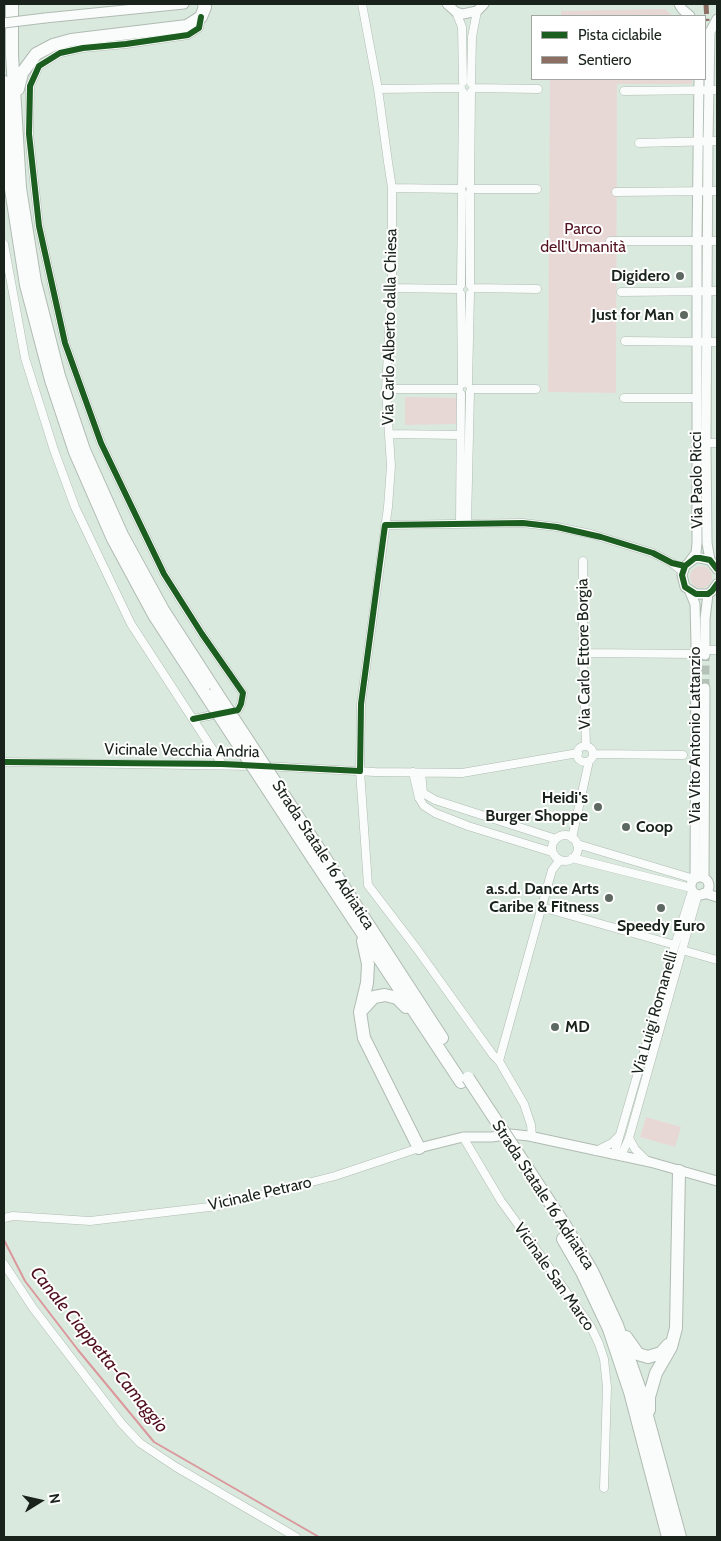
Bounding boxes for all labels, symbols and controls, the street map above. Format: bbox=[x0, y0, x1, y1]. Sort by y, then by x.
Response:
legend bbox=[531, 15, 706, 80]
text: Pista ciclabile bbox=[578, 26, 662, 44]
text: Sentiero bbox=[578, 51, 631, 69]
park label: Parco dell'Umanità bbox=[540, 219, 626, 257]
street label: Via Carlo Alberto dalla Chiesa bbox=[379, 228, 401, 426]
place label: Digidero bbox=[611, 266, 670, 286]
marker: Digidero bbox=[674, 270, 686, 282]
place label: Just for Man bbox=[592, 305, 674, 325]
marker: Just for Man bbox=[678, 309, 690, 321]
street label: Via Paolo Ricci bbox=[687, 431, 707, 529]
street label: Via Carlo Ettore Borgia bbox=[573, 578, 595, 730]
street label: Via Vito Antonio Lattanzio bbox=[685, 647, 705, 823]
street label: Vicinale Vecchia Andria bbox=[104, 740, 260, 762]
street label: Strada Statale 16 Adriatica bbox=[268, 777, 378, 933]
place label: Heidi's Burger Shoppe bbox=[485, 788, 588, 826]
marker: Heidi's Burger Shoppe bbox=[592, 801, 604, 813]
place label: Coop bbox=[636, 817, 673, 837]
marker: Coop bbox=[620, 821, 632, 833]
place label: a.s.d. Dance Arts Caribe & Fitness bbox=[486, 879, 599, 917]
marker: a.s.d. Dance Arts Caribe & Fitness bbox=[603, 892, 615, 904]
marker: Speedy Euro bbox=[655, 902, 667, 914]
place label: Speedy Euro bbox=[617, 916, 705, 936]
street label: Via Luigi Romanelli bbox=[628, 949, 682, 1077]
place label: MD bbox=[565, 1017, 590, 1037]
marker: MD bbox=[549, 1021, 561, 1033]
street label: Strada Statale 16 Adriatica bbox=[488, 1117, 598, 1273]
street label: Vicinale Petraro bbox=[206, 1173, 314, 1215]
street label: Vicinale San Marco bbox=[510, 1219, 598, 1335]
water label: Canale Ciappetta-Camaggio bbox=[25, 1263, 173, 1437]
north arrow bbox=[15, 1476, 65, 1526]
text: N bbox=[45, 1492, 64, 1505]

